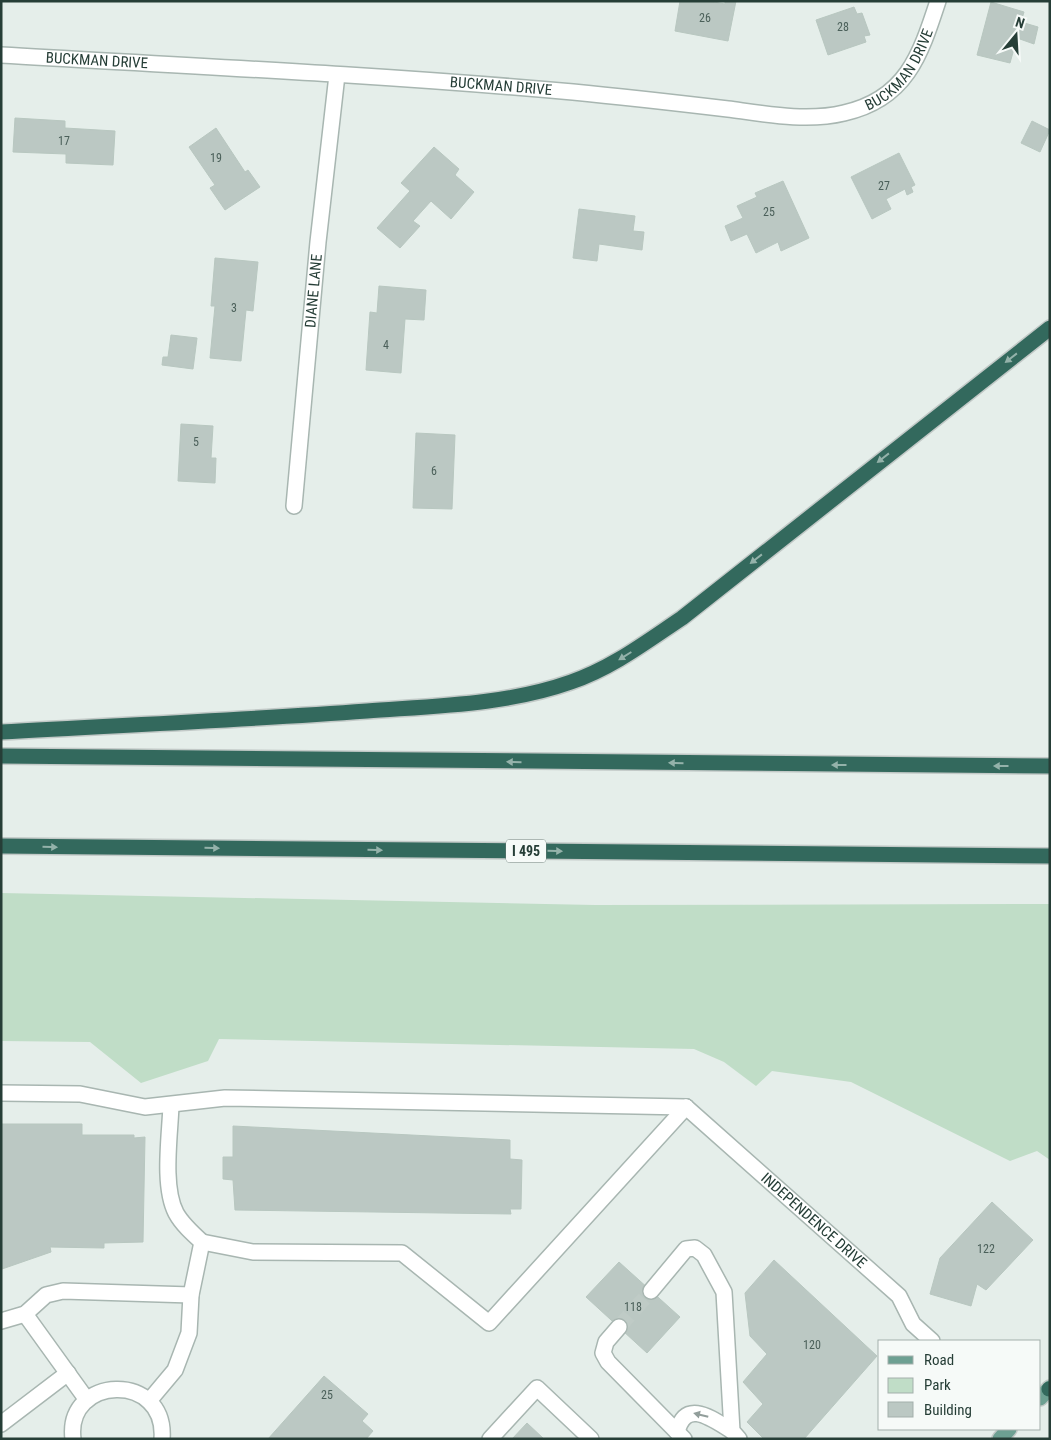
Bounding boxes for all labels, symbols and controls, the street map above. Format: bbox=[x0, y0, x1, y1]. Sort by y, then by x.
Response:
north arrow bbox=[991, 10, 1041, 60]
house number: 26 bbox=[699, 11, 711, 25]
text: N bbox=[1013, 14, 1027, 32]
house number: 28 bbox=[837, 20, 849, 34]
street label: BUCKMAN DRIVE bbox=[862, 26, 937, 114]
street label: BUCKMAN DRIVE bbox=[45, 49, 149, 72]
street label: BUCKMAN DRIVE bbox=[449, 73, 553, 99]
house number: 17 bbox=[58, 134, 70, 148]
house number: 19 bbox=[210, 151, 222, 165]
house number: 27 bbox=[878, 179, 890, 193]
house number: 25 bbox=[763, 205, 775, 219]
street label: DIANE LANE bbox=[301, 253, 326, 329]
house number: 3 bbox=[231, 301, 237, 315]
house number: 4 bbox=[383, 338, 389, 352]
one-way arrow bbox=[1005, 353, 1018, 364]
house number: 5 bbox=[193, 435, 199, 449]
one-way arrow bbox=[876, 453, 890, 463]
house number: 6 bbox=[431, 464, 437, 478]
one-way arrow bbox=[749, 553, 762, 564]
one-way arrow bbox=[618, 651, 632, 660]
one-way arrow bbox=[505, 758, 521, 766]
one-way arrow bbox=[668, 759, 684, 767]
one-way arrow bbox=[830, 761, 846, 769]
one-way arrow bbox=[993, 762, 1009, 770]
road number: I 495 bbox=[506, 839, 546, 862]
one-way arrow bbox=[42, 843, 58, 851]
one-way arrow bbox=[205, 844, 221, 852]
one-way arrow bbox=[367, 846, 383, 854]
one-way arrow bbox=[547, 847, 563, 855]
street label: INDEPENDENCE DRIVE bbox=[757, 1169, 870, 1272]
house number: 122 bbox=[977, 1242, 995, 1256]
house number: 118 bbox=[624, 1300, 642, 1314]
house number: 120 bbox=[803, 1338, 821, 1352]
legend bbox=[878, 1340, 1041, 1430]
text: Road bbox=[924, 1351, 954, 1369]
text: Park bbox=[924, 1376, 951, 1394]
house number: 25 bbox=[321, 1388, 333, 1402]
text: Building bbox=[924, 1401, 972, 1419]
one-way arrow bbox=[693, 1411, 709, 1419]

